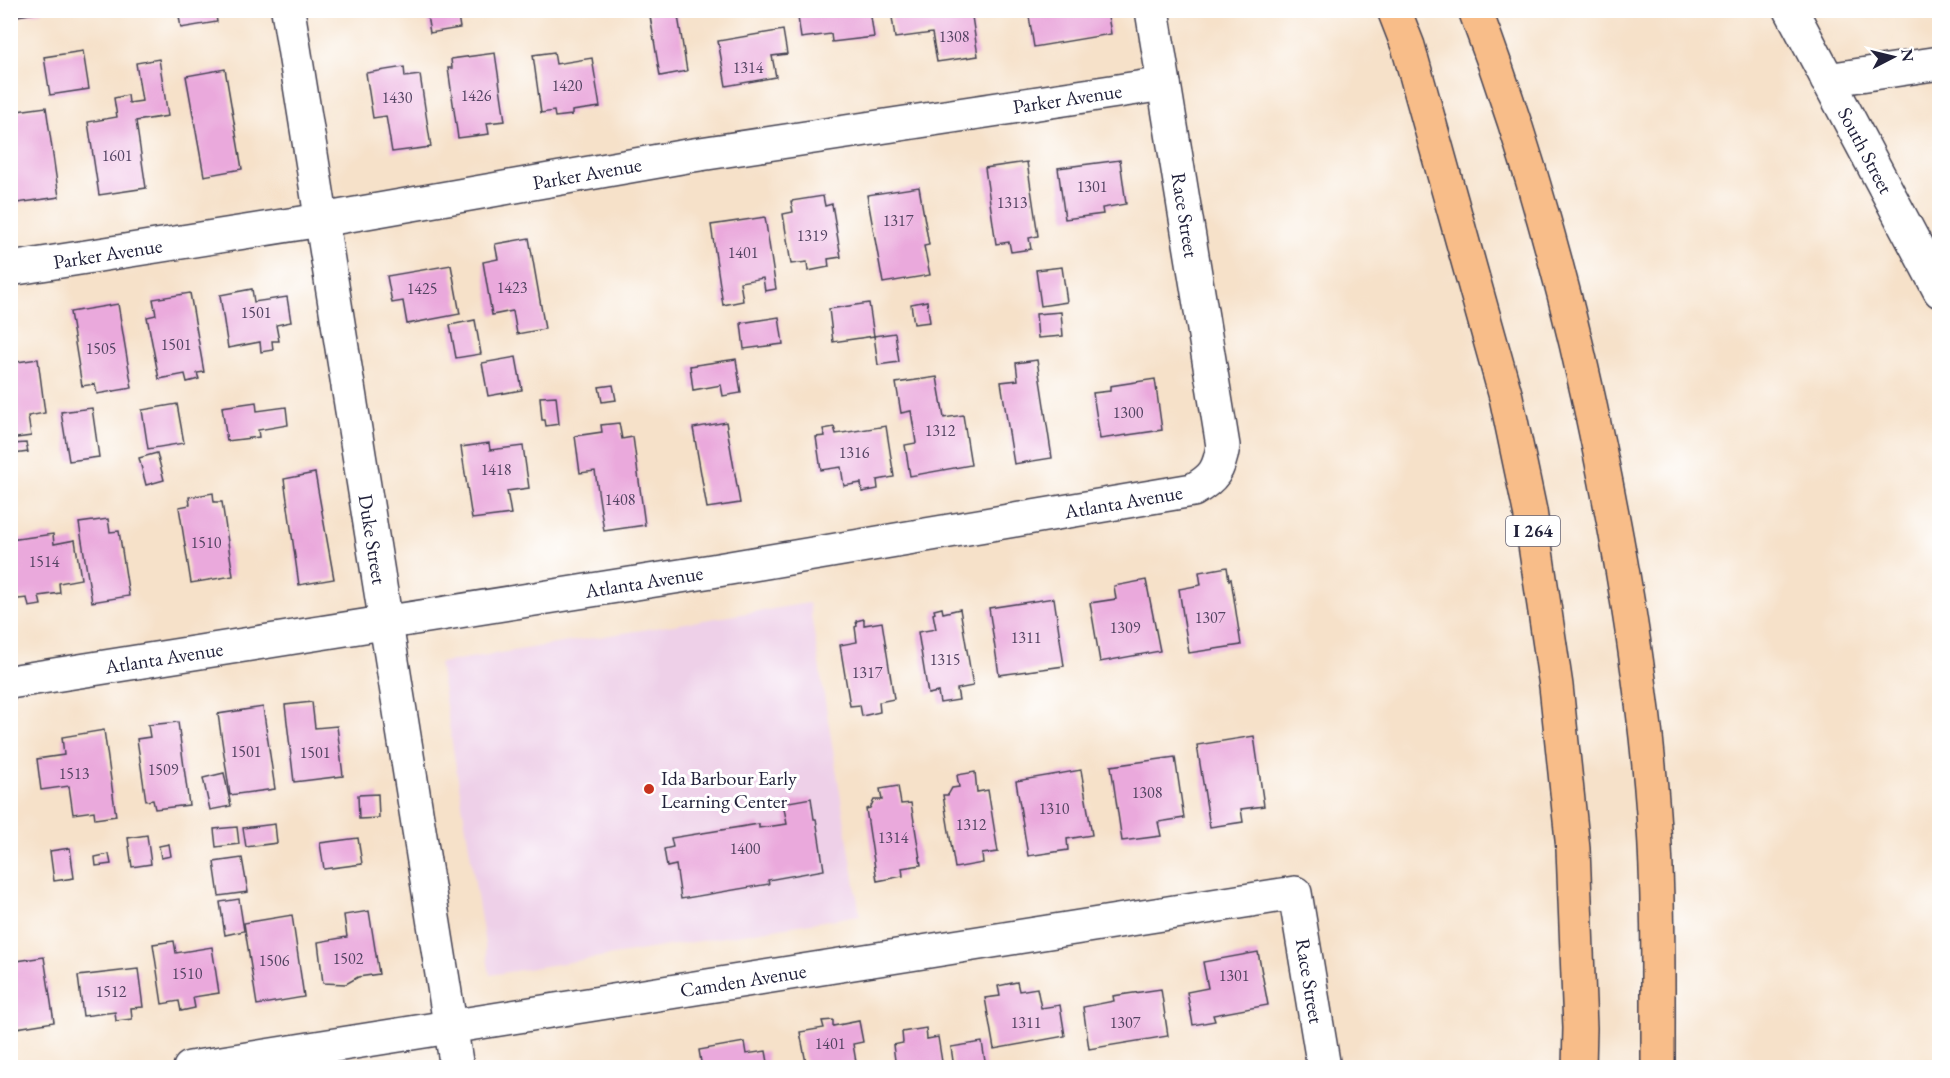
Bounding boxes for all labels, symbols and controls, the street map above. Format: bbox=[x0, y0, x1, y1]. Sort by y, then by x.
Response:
house number: 1308 bbox=[939, 26, 970, 47]
north arrow bbox=[1863, 27, 1923, 87]
text: N bbox=[1896, 48, 1919, 63]
house number: 1314 bbox=[733, 57, 764, 78]
house number: 1420 bbox=[552, 75, 583, 96]
street label: Parker Avenue bbox=[1011, 77, 1124, 120]
house number: 1426 bbox=[461, 85, 492, 106]
house number: 1430 bbox=[382, 87, 413, 108]
street label: South Street bbox=[1832, 103, 1899, 199]
house number: 1601 bbox=[102, 145, 132, 166]
street label: Parker Avenue bbox=[531, 151, 644, 196]
street label: Race Street bbox=[1165, 171, 1205, 260]
house number: 1301 bbox=[1077, 176, 1107, 197]
house number: 1313 bbox=[997, 192, 1028, 213]
house number: 1317 bbox=[883, 210, 914, 231]
house number: 1319 bbox=[797, 225, 828, 246]
street label: Parker Avenue bbox=[51, 232, 164, 275]
house number: 1401 bbox=[728, 242, 758, 263]
house number: 1423 bbox=[497, 277, 528, 298]
house number: 1425 bbox=[407, 278, 437, 299]
house number: 1501 bbox=[241, 302, 271, 323]
house number: 1501 bbox=[161, 334, 191, 355]
house number: 1505 bbox=[86, 338, 116, 359]
house number: 1300 bbox=[1113, 402, 1144, 423]
house number: 1312 bbox=[925, 420, 956, 441]
house number: 1316 bbox=[839, 442, 870, 463]
house number: 1418 bbox=[481, 459, 512, 480]
street label: Atlanta Avenue bbox=[1062, 479, 1185, 525]
house number: 1408 bbox=[605, 489, 636, 510]
street label: Duke Street bbox=[353, 492, 393, 587]
road number: I 264 bbox=[1506, 516, 1560, 546]
house number: 1510 bbox=[191, 532, 222, 553]
house number: 1514 bbox=[29, 551, 60, 572]
street label: Atlanta Avenue bbox=[582, 560, 705, 604]
house number: 1307 bbox=[1195, 607, 1226, 628]
house number: 1309 bbox=[1110, 617, 1141, 638]
house number: 1311 bbox=[1011, 627, 1041, 648]
street label: Atlanta Avenue bbox=[102, 635, 225, 680]
house number: 1315 bbox=[930, 649, 960, 670]
house number: 1317 bbox=[852, 662, 883, 683]
house number: 1501 bbox=[231, 741, 261, 762]
house number: 1501 bbox=[300, 742, 330, 763]
house number: 1509 bbox=[148, 759, 179, 780]
house number: 1513 bbox=[59, 763, 90, 784]
place label: Ida Barbour Early Learning Center bbox=[661, 765, 797, 814]
marker: Ida Barbour Early Learning Center bbox=[642, 782, 656, 796]
house number: 1308 bbox=[1132, 782, 1163, 803]
house number: 1310 bbox=[1039, 798, 1070, 819]
house number: 1312 bbox=[956, 814, 987, 835]
house number: 1314 bbox=[878, 827, 909, 848]
house number: 1400 bbox=[730, 838, 761, 859]
street label: Race Street bbox=[1290, 937, 1330, 1026]
house number: 1502 bbox=[333, 948, 364, 969]
house number: 1506 bbox=[259, 950, 290, 971]
street label: Camden Avenue bbox=[678, 958, 808, 1003]
house number: 1510 bbox=[172, 963, 203, 984]
house number: 1301 bbox=[1219, 965, 1249, 986]
house number: 1512 bbox=[96, 981, 127, 1002]
house number: 1311 bbox=[1011, 1012, 1041, 1033]
house number: 1307 bbox=[1110, 1012, 1141, 1033]
house number: 1401 bbox=[815, 1033, 845, 1054]

